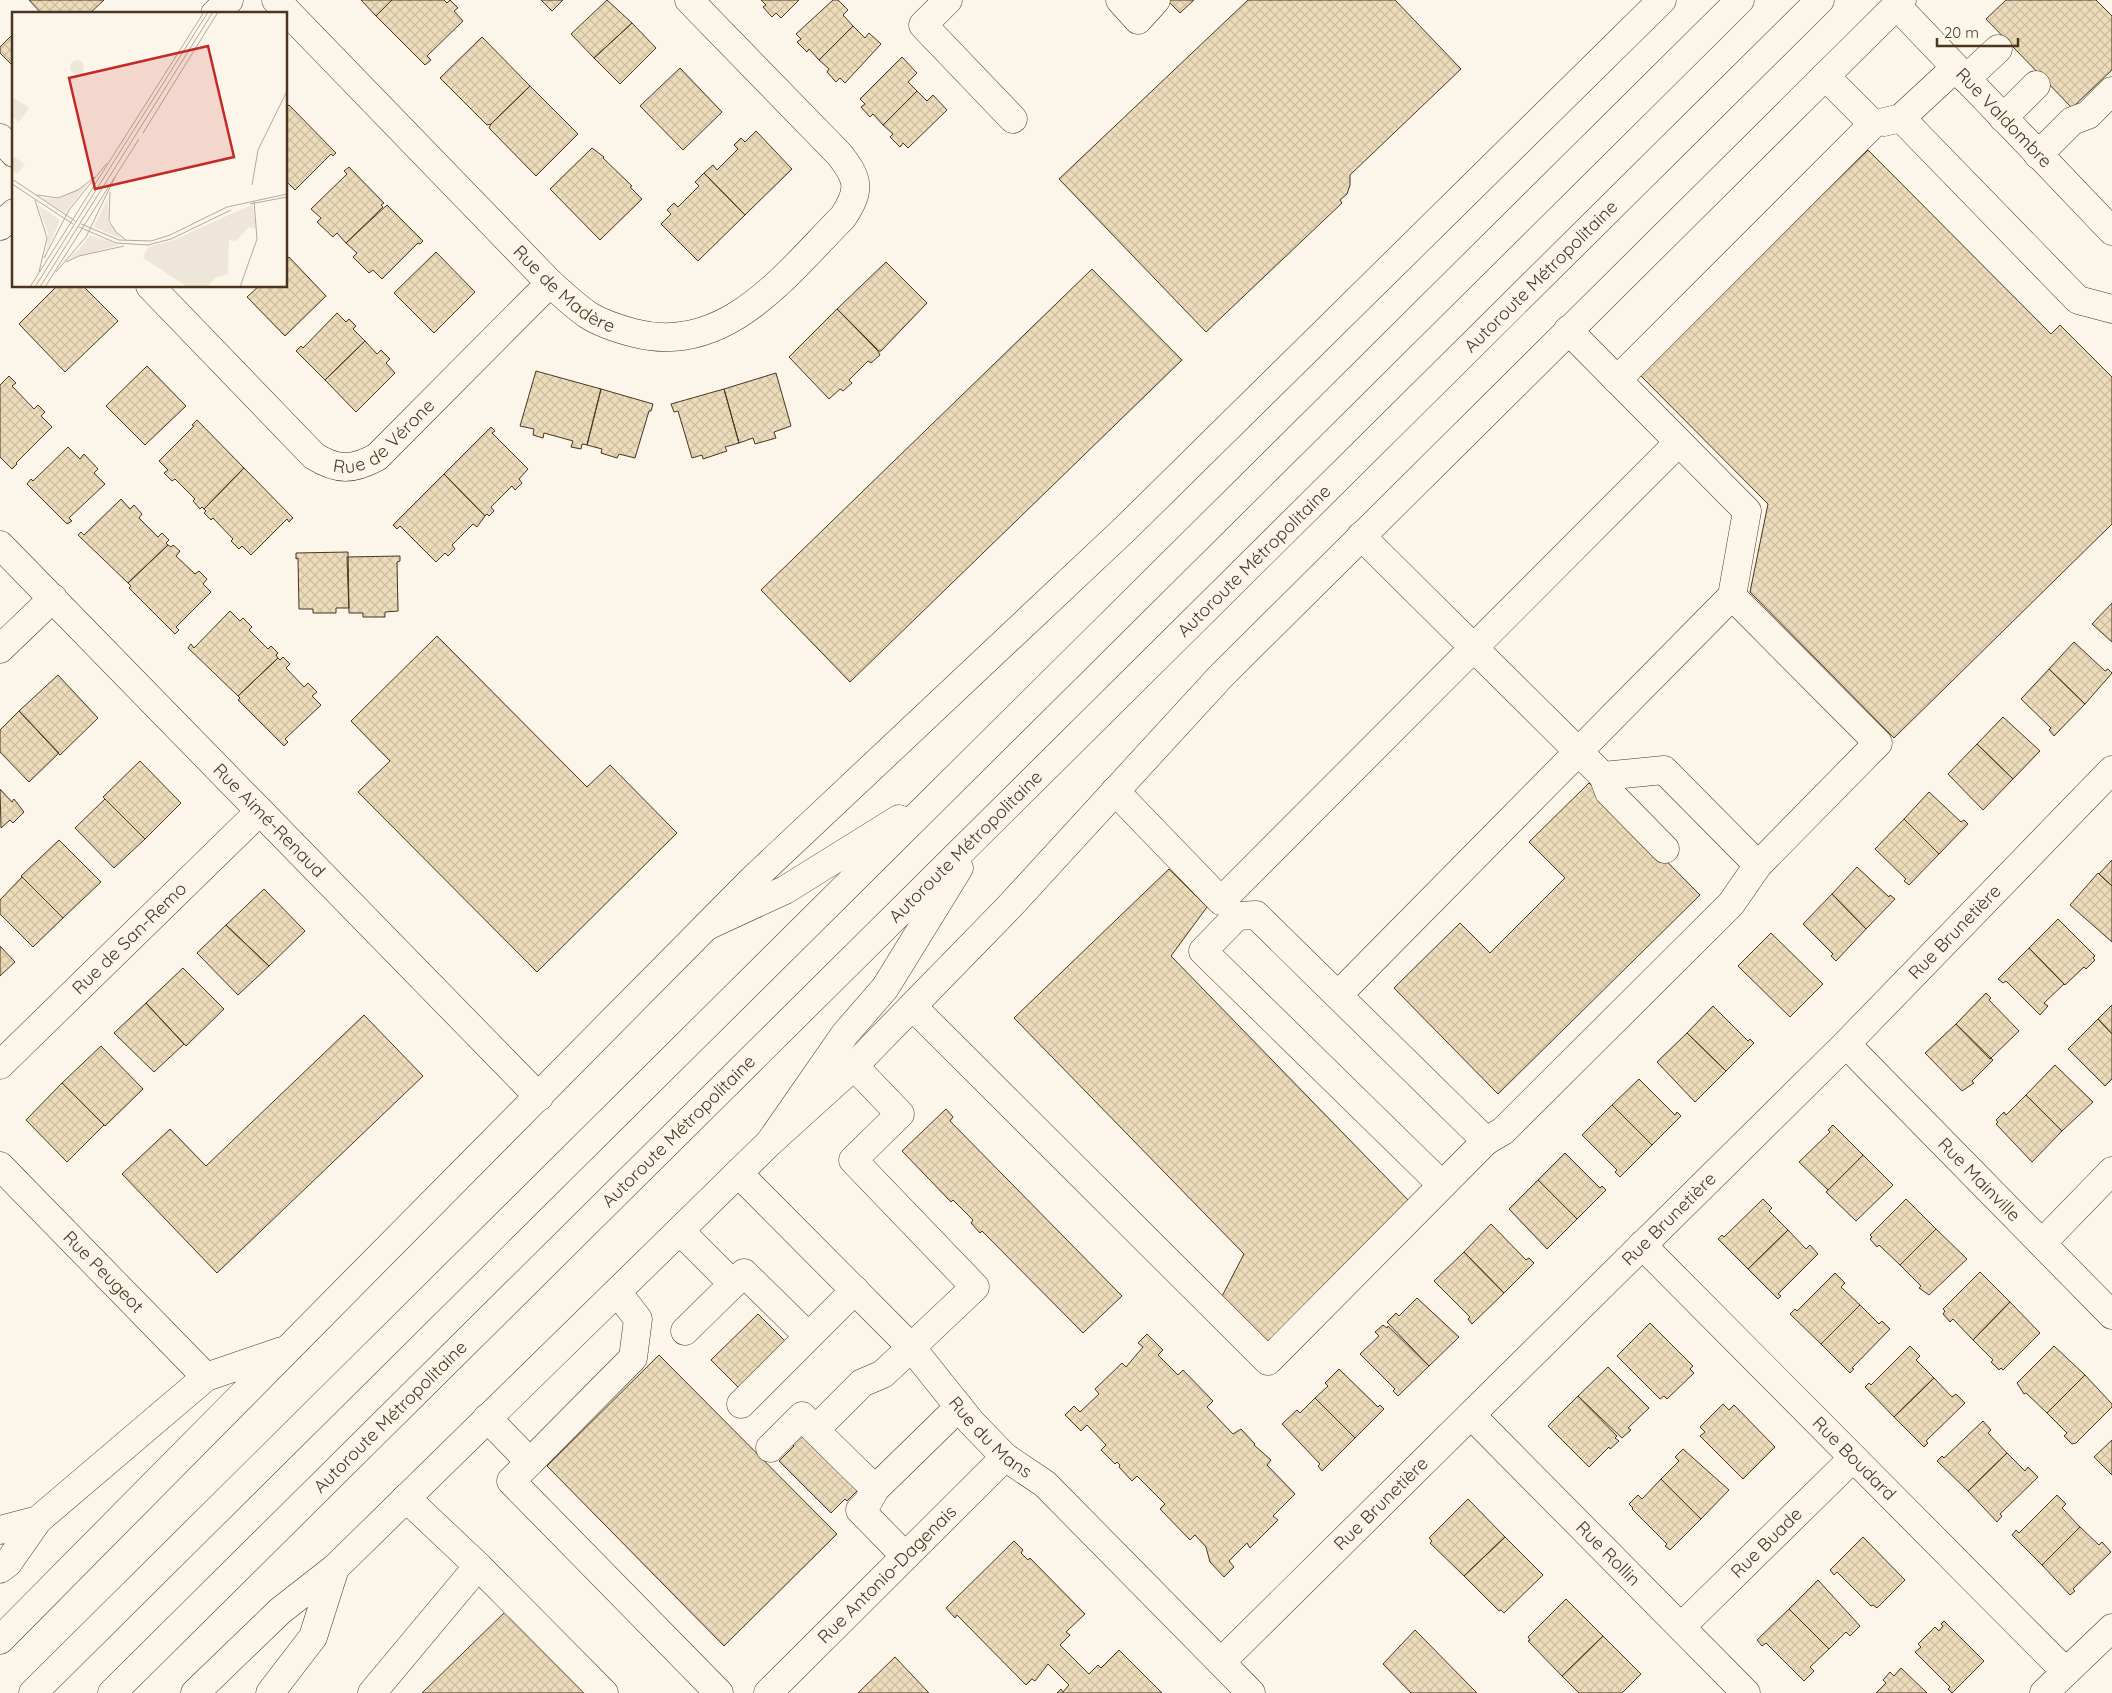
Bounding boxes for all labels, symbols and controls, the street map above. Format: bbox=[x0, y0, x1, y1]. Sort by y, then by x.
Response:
inset map bbox=[12, 12, 288, 288]
scale bar bbox=[1937, 15, 2018, 47]
text: 20 m bbox=[1944, 23, 1979, 42]
street label: Rue Valdombre bbox=[1951, 63, 2057, 172]
street label: Autoroute Métropolitaine bbox=[1459, 195, 1622, 357]
street label: Rue de Madère bbox=[508, 240, 618, 337]
street label: Rue de Vérone bbox=[331, 394, 439, 478]
street label: Autoroute Métropolitaine bbox=[1172, 480, 1335, 642]
street label: Rue Aimé-Renaud bbox=[208, 758, 330, 882]
street label: Autoroute Métropolitaine bbox=[884, 765, 1047, 928]
street label: Rue de San-Remo bbox=[67, 877, 191, 999]
street label: Rue Brunetière bbox=[1903, 879, 2006, 984]
street label: Autoroute Métropolitaine bbox=[597, 1050, 760, 1212]
street label: Rue Mainville bbox=[1933, 1132, 2026, 1226]
street label: Rue Brunetière bbox=[1617, 1167, 1721, 1270]
street label: Rue Peugeot bbox=[58, 1226, 149, 1318]
street label: Autoroute Métropolitaine bbox=[308, 1336, 472, 1498]
street label: Rue du Mans bbox=[944, 1391, 1037, 1483]
street label: Rue Boudard bbox=[1808, 1411, 1901, 1505]
street label: Rue Brunetière bbox=[1329, 1452, 1433, 1555]
street label: Rue Antonio-Dagenais bbox=[812, 1500, 961, 1648]
street label: Rue Buade bbox=[1726, 1502, 1807, 1583]
street label: Rue Rollin bbox=[1571, 1516, 1646, 1591]

